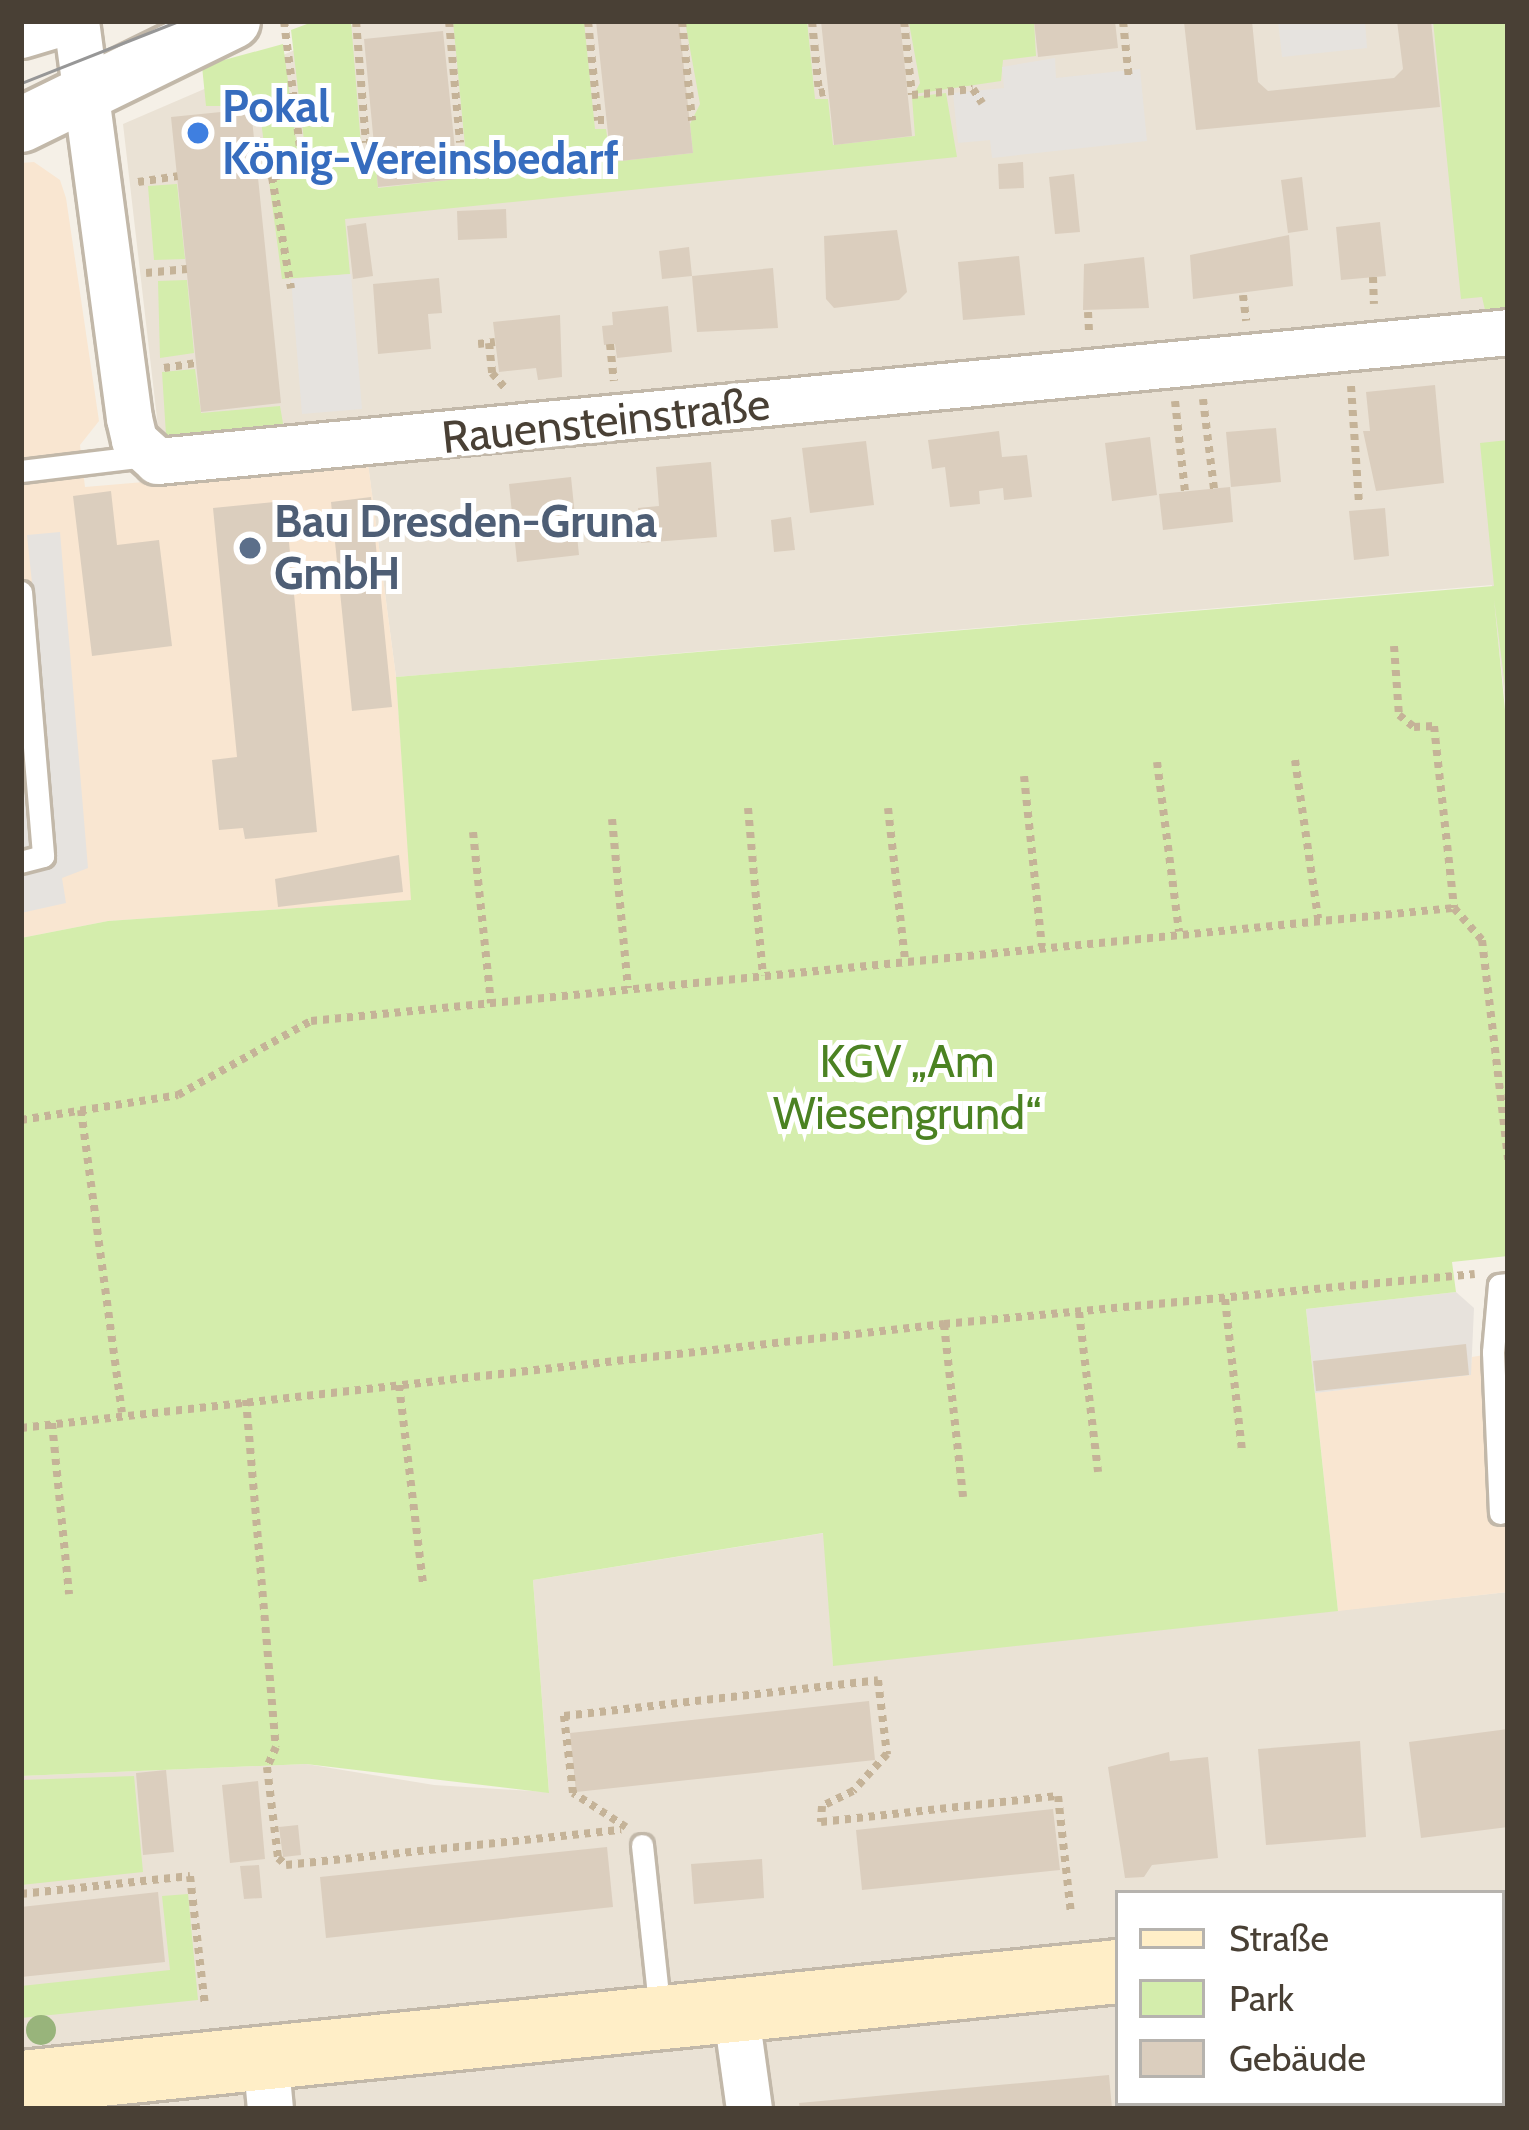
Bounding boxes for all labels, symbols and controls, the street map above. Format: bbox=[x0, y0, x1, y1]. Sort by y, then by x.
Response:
place label: Pokal König-Vereinsbedarf bbox=[222, 80, 619, 186]
marker: Pokal König-Vereinsbedarf bbox=[185, 120, 211, 146]
street label: Rauensteinstraße bbox=[439, 377, 773, 465]
place label: Bau Dresden-Gruna GmbH bbox=[274, 495, 657, 601]
marker: Bau Dresden-Gruna GmbH bbox=[237, 535, 263, 561]
park label: KGV „Am Wiesengrund“ bbox=[773, 1035, 1041, 1141]
legend bbox=[1115, 1890, 1505, 2106]
text: Straße bbox=[1229, 1916, 1329, 1960]
text: Park bbox=[1229, 1976, 1294, 2020]
text: Gebäude bbox=[1229, 2036, 1366, 2080]

